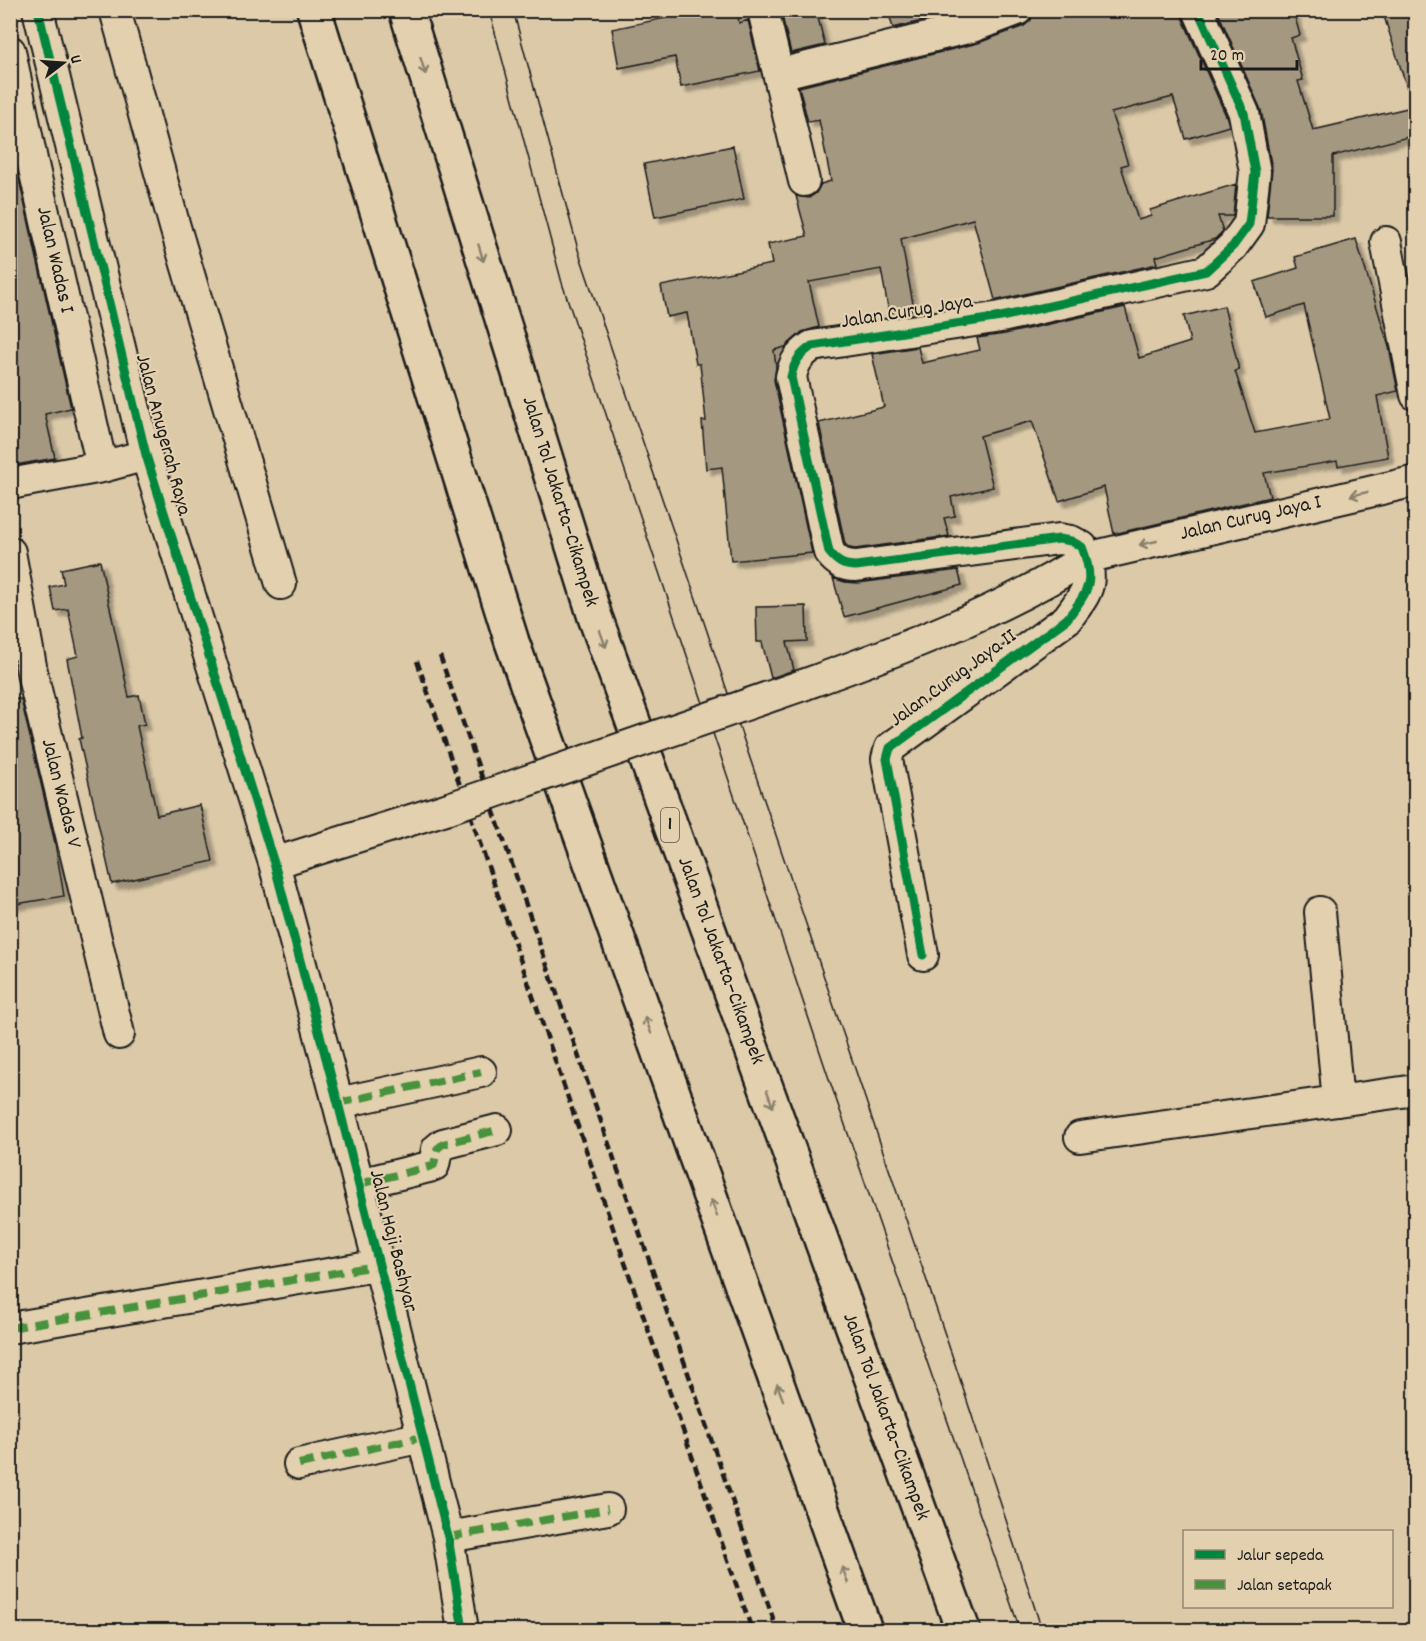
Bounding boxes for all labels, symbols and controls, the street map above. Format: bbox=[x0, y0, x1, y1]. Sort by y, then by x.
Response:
north arrow bbox=[33, 33, 93, 93]
scale bar bbox=[1201, 33, 1297, 71]
text: 20 m bbox=[1210, 44, 1244, 69]
text: U bbox=[63, 52, 87, 67]
one-way arrow bbox=[418, 56, 429, 75]
street label: Jalan Wadas I bbox=[27, 204, 81, 317]
one-way arrow bbox=[476, 243, 487, 262]
street label: Jalan Curug Jaya bbox=[839, 288, 976, 338]
street label: Jalan Anugerah Raya bbox=[126, 351, 198, 520]
street label: Jalan Tol Jakarta–Cikampek bbox=[513, 393, 605, 611]
street label: Jalan Curug Jaya I bbox=[1177, 488, 1325, 550]
one-way arrow bbox=[1349, 489, 1368, 501]
one-way arrow bbox=[1139, 538, 1158, 550]
street label: Jalan Curug Jaya II bbox=[884, 622, 1024, 735]
one-way arrow bbox=[598, 629, 609, 648]
street label: Jalan Wadas V bbox=[32, 736, 88, 852]
road number: 1 bbox=[661, 808, 679, 842]
street label: Jalan Tol Jakarta–Cikampek bbox=[668, 853, 772, 1069]
one-way arrow bbox=[642, 1016, 653, 1034]
one-way arrow bbox=[765, 1089, 776, 1107]
street label: Jalan Haji Bashyar bbox=[360, 1167, 424, 1316]
one-way arrow bbox=[708, 1199, 719, 1218]
street label: Jalan Tol Jakarta–Cikampek bbox=[833, 1309, 937, 1525]
one-way arrow bbox=[773, 1383, 784, 1402]
legend bbox=[1183, 1530, 1393, 1608]
text: Jalur sepeda bbox=[1237, 1544, 1324, 1569]
one-way arrow bbox=[839, 1567, 850, 1585]
text: Jalan setapak bbox=[1237, 1574, 1332, 1599]

